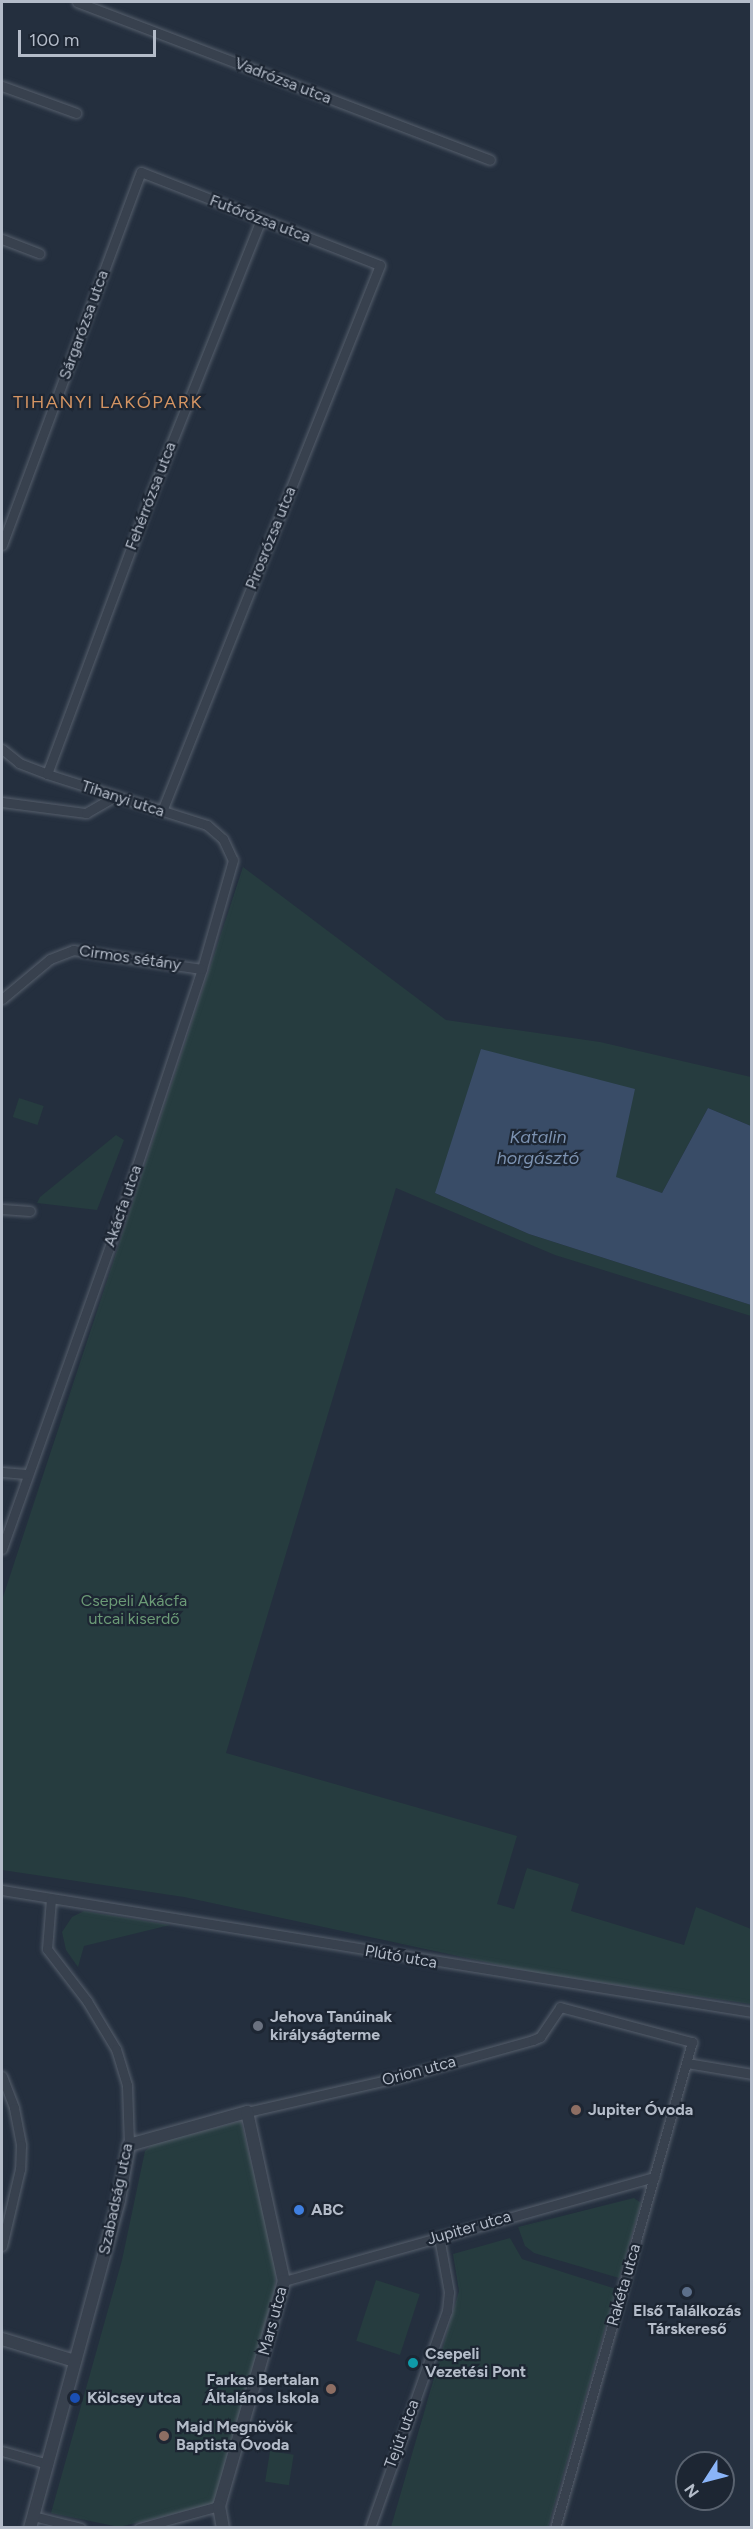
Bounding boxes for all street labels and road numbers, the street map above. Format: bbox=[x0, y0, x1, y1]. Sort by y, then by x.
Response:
street label: Vadrózsa utca bbox=[232, 54, 334, 108]
street label: Futórózsa utca bbox=[207, 191, 313, 247]
street label: Sárgarózsa utca bbox=[55, 268, 113, 382]
street label: Fehérrózsa utca bbox=[122, 439, 180, 553]
street label: Pirosrózsa utca bbox=[242, 484, 300, 592]
street label: Tihanyi utca bbox=[79, 777, 167, 821]
street label: Cirmos sétány bbox=[78, 941, 182, 975]
street label: Akácfa utca bbox=[100, 1163, 146, 1249]
street label: Plútó utca bbox=[364, 1941, 438, 1973]
street label: Orion utca bbox=[380, 2052, 458, 2090]
street label: Szabadság utca bbox=[95, 2142, 137, 2256]
street label: Jupiter utca bbox=[425, 2207, 513, 2249]
street label: Rakéta utca bbox=[603, 2242, 645, 2328]
street label: Mars utca bbox=[255, 2285, 291, 2357]
street label: Tejút utca bbox=[381, 2397, 423, 2471]

